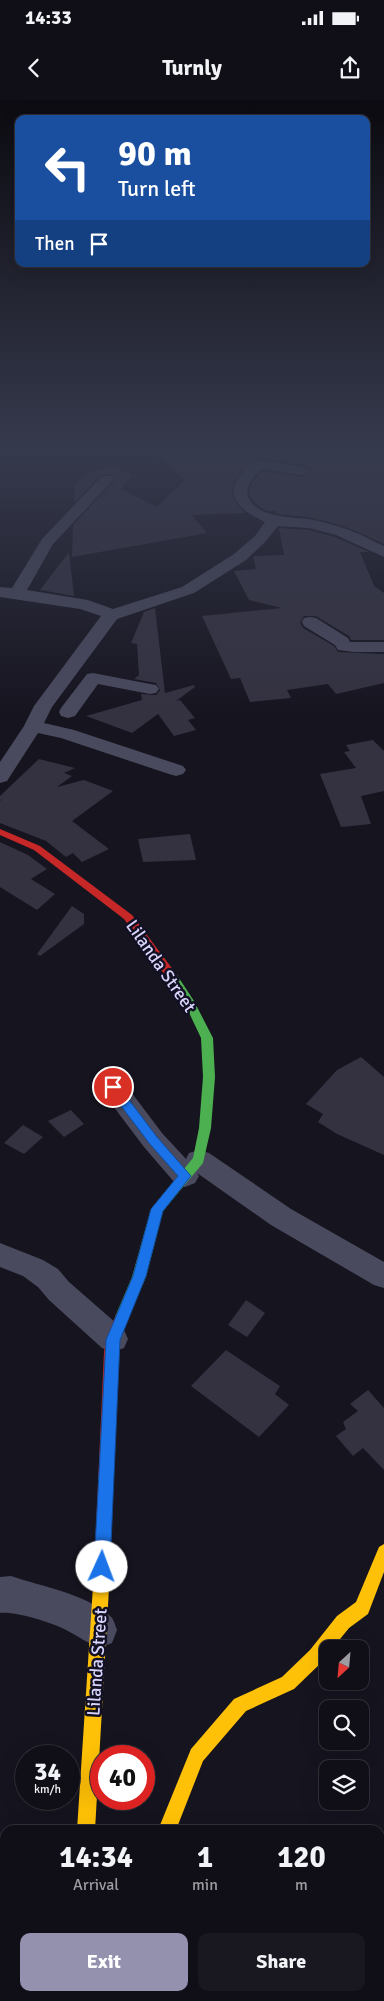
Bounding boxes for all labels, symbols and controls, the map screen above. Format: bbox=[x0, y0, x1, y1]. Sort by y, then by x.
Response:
text: 14:33 bbox=[25, 6, 72, 30]
icon: back bbox=[20, 54, 48, 82]
text: Turnly bbox=[162, 54, 222, 81]
icon: share bbox=[336, 54, 364, 82]
text: 90 m bbox=[118, 132, 192, 175]
icon: left bbox=[35, 135, 100, 200]
text: Turn left bbox=[118, 175, 196, 202]
icon: arrive bbox=[85, 230, 113, 258]
text: Then bbox=[35, 232, 75, 256]
street label: Lilanda Street bbox=[121, 916, 201, 1016]
pin bbox=[92, 1066, 134, 1108]
icon: arrive bbox=[99, 1073, 127, 1101]
position arrow bbox=[75, 1540, 127, 1592]
street label: Lilanda Street bbox=[82, 1607, 112, 1717]
north arrow bbox=[319, 1640, 369, 1690]
map controls bbox=[319, 1640, 369, 1810]
button: search bbox=[319, 1700, 369, 1750]
speed limit sign: 40 bbox=[90, 1745, 155, 1810]
text: 34 bbox=[34, 1756, 61, 1787]
button: layers bbox=[319, 1760, 369, 1810]
text: km/h bbox=[34, 1782, 61, 1797]
text: 14:34 bbox=[59, 1839, 133, 1876]
text: 1 bbox=[197, 1839, 213, 1876]
text: 120 bbox=[277, 1839, 326, 1876]
text: Arrival bbox=[73, 1875, 119, 1895]
text: min bbox=[192, 1875, 218, 1895]
text: m bbox=[295, 1875, 308, 1895]
button: Exit bbox=[20, 1933, 188, 1991]
button: Share bbox=[198, 1933, 365, 1991]

